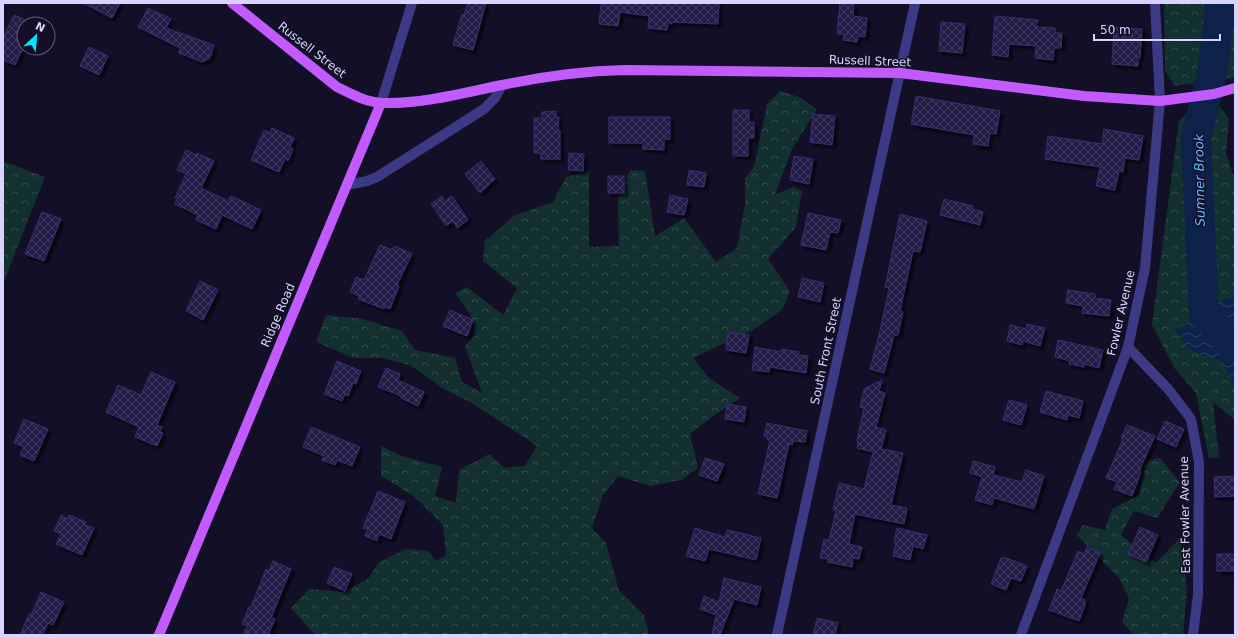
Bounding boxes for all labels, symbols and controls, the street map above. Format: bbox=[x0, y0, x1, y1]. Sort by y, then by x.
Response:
north arrow bbox=[16, 16, 56, 56]
scale bar bbox=[1094, 16, 1220, 42]
street label: Russell Street bbox=[275, 19, 349, 81]
text: N bbox=[33, 20, 47, 35]
text: 50 m bbox=[1100, 23, 1131, 37]
street label: Russell Street bbox=[829, 53, 912, 69]
water label: Sumner Brook bbox=[1191, 133, 1208, 226]
street label: Fowler Avenue bbox=[1104, 269, 1138, 357]
street label: Ridge Road bbox=[258, 281, 298, 349]
street label: South Front Street bbox=[808, 296, 844, 406]
street label: East Fowler Avenue bbox=[1177, 456, 1193, 574]

